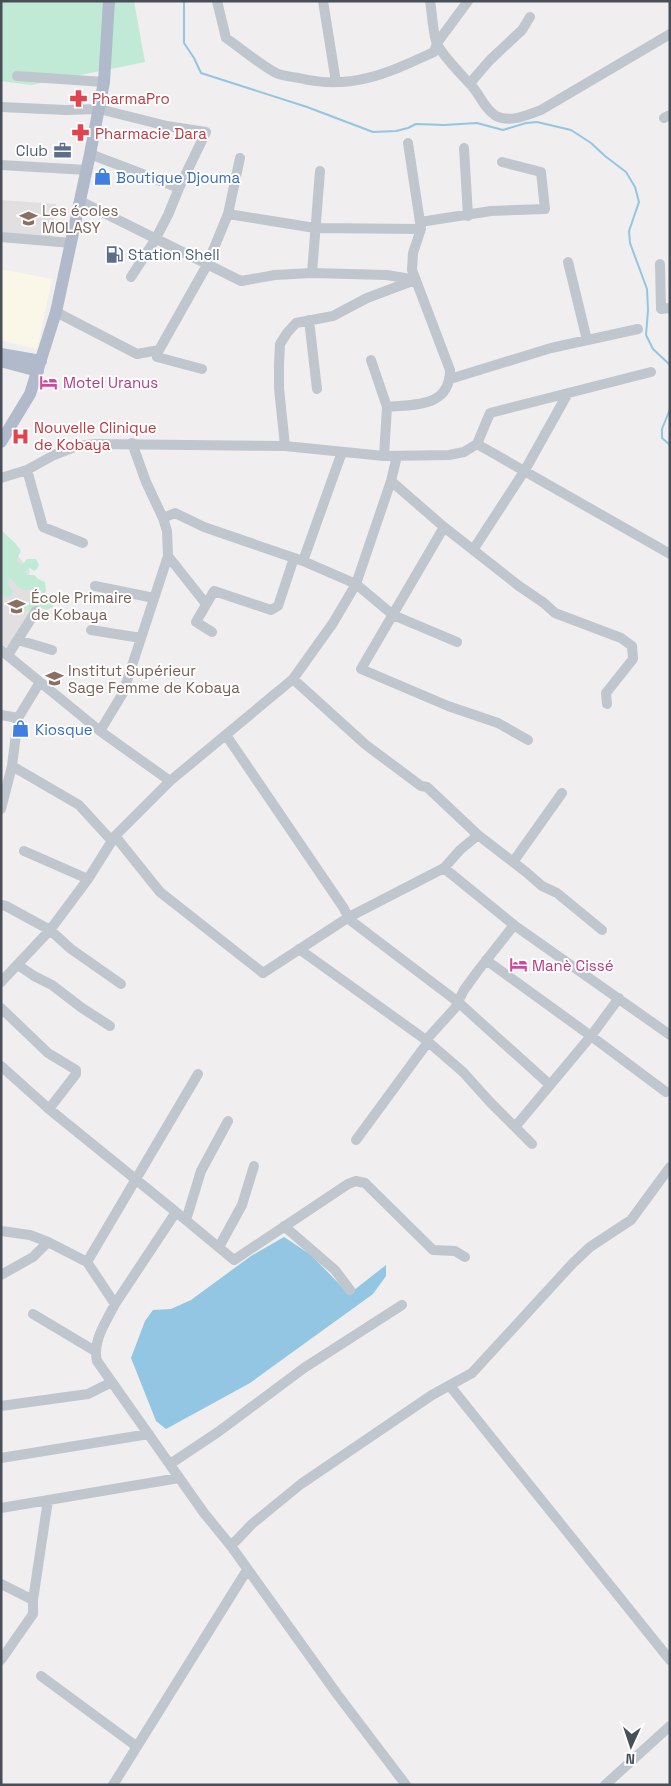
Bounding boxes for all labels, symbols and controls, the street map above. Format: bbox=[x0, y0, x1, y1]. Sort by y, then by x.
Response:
pharmacy icon: PharmaPro bbox=[68, 88, 88, 108]
place label: PharmaPro bbox=[92, 89, 170, 108]
pharmacy icon: Pharmacie Dara bbox=[71, 123, 91, 143]
place label: Pharmacie Dara bbox=[95, 124, 207, 143]
office icon: Club bbox=[52, 140, 72, 160]
place label: Club bbox=[16, 141, 48, 160]
shop icon: Boutique Djouma bbox=[92, 167, 112, 187]
place label: Boutique Djouma bbox=[116, 168, 241, 187]
place label: Les écoles MOLASY bbox=[42, 201, 118, 237]
school or university icon: Les écoles MOLASY bbox=[18, 209, 38, 229]
fuel station icon: Station Shell bbox=[104, 244, 124, 264]
place label: Station Shell bbox=[128, 245, 220, 264]
hotel icon: Motel Uranus bbox=[39, 372, 59, 392]
place label: Motel Uranus bbox=[63, 373, 158, 392]
place label: Nouvelle Clinique de Kobaya bbox=[34, 418, 157, 454]
hospital icon: Nouvelle Clinique de Kobaya bbox=[10, 426, 30, 446]
place label: École Primaire de Kobaya bbox=[31, 588, 132, 624]
school or university icon: École Primaire de Kobaya bbox=[7, 596, 27, 616]
place label: Institut Supérieur Sage Femme de Kobaya bbox=[68, 661, 240, 697]
school or university icon: Institut Supérieur Sage Femme de Kobaya bbox=[44, 669, 64, 689]
shop icon: Kiosque bbox=[11, 719, 31, 739]
place label: Kiosque bbox=[35, 720, 93, 739]
hotel icon: Manè Cissé bbox=[508, 955, 528, 975]
place label: Manè Cissé bbox=[532, 956, 614, 975]
north arrow bbox=[606, 1721, 656, 1771]
text: N bbox=[625, 1750, 635, 1768]

